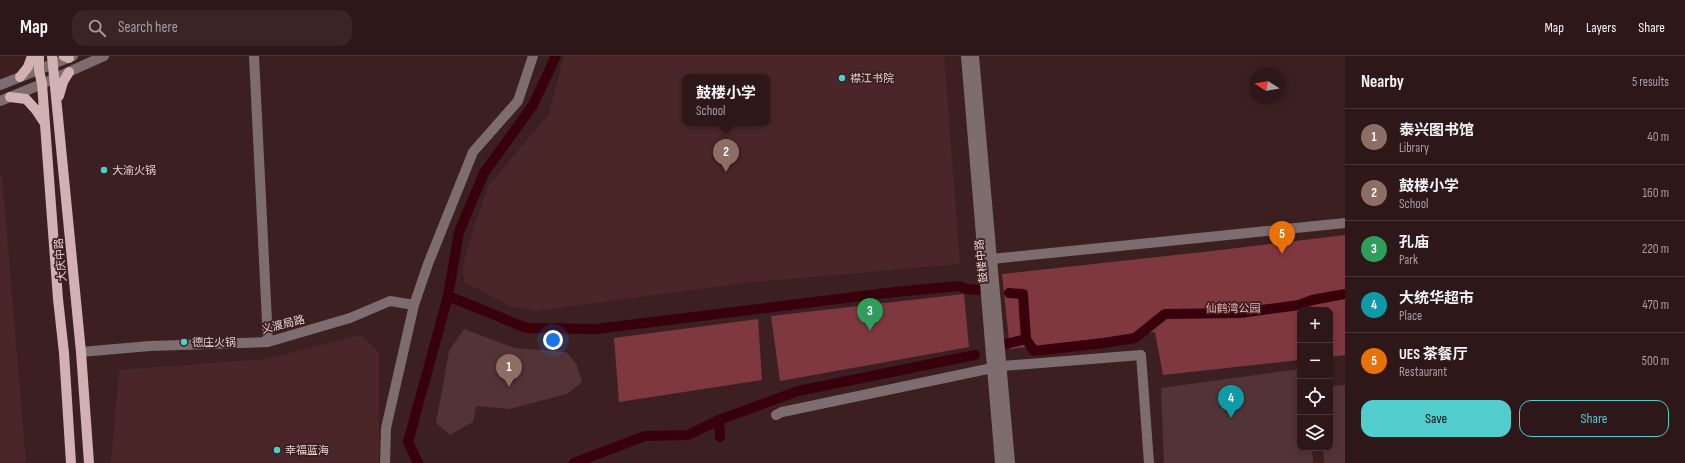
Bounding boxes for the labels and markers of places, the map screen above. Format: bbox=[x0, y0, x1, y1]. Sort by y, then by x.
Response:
place label: 襟江书院 bbox=[850, 72, 894, 85]
marker: 襟江书院 bbox=[837, 73, 847, 83]
pin: 2 bbox=[713, 139, 739, 172]
place label: 大渝火锅 bbox=[112, 164, 156, 177]
marker: 大渝火锅 bbox=[99, 165, 109, 175]
pin: 5 bbox=[1269, 221, 1295, 254]
pin: 3 bbox=[857, 298, 883, 331]
place label: 德庄火锅 bbox=[192, 336, 236, 349]
marker: 德庄火锅 bbox=[179, 337, 189, 347]
pin: 1 bbox=[496, 354, 522, 387]
pin: 4 bbox=[1218, 385, 1244, 418]
place label: 幸福蓝海 bbox=[285, 444, 329, 457]
marker: 幸福蓝海 bbox=[272, 445, 282, 455]

